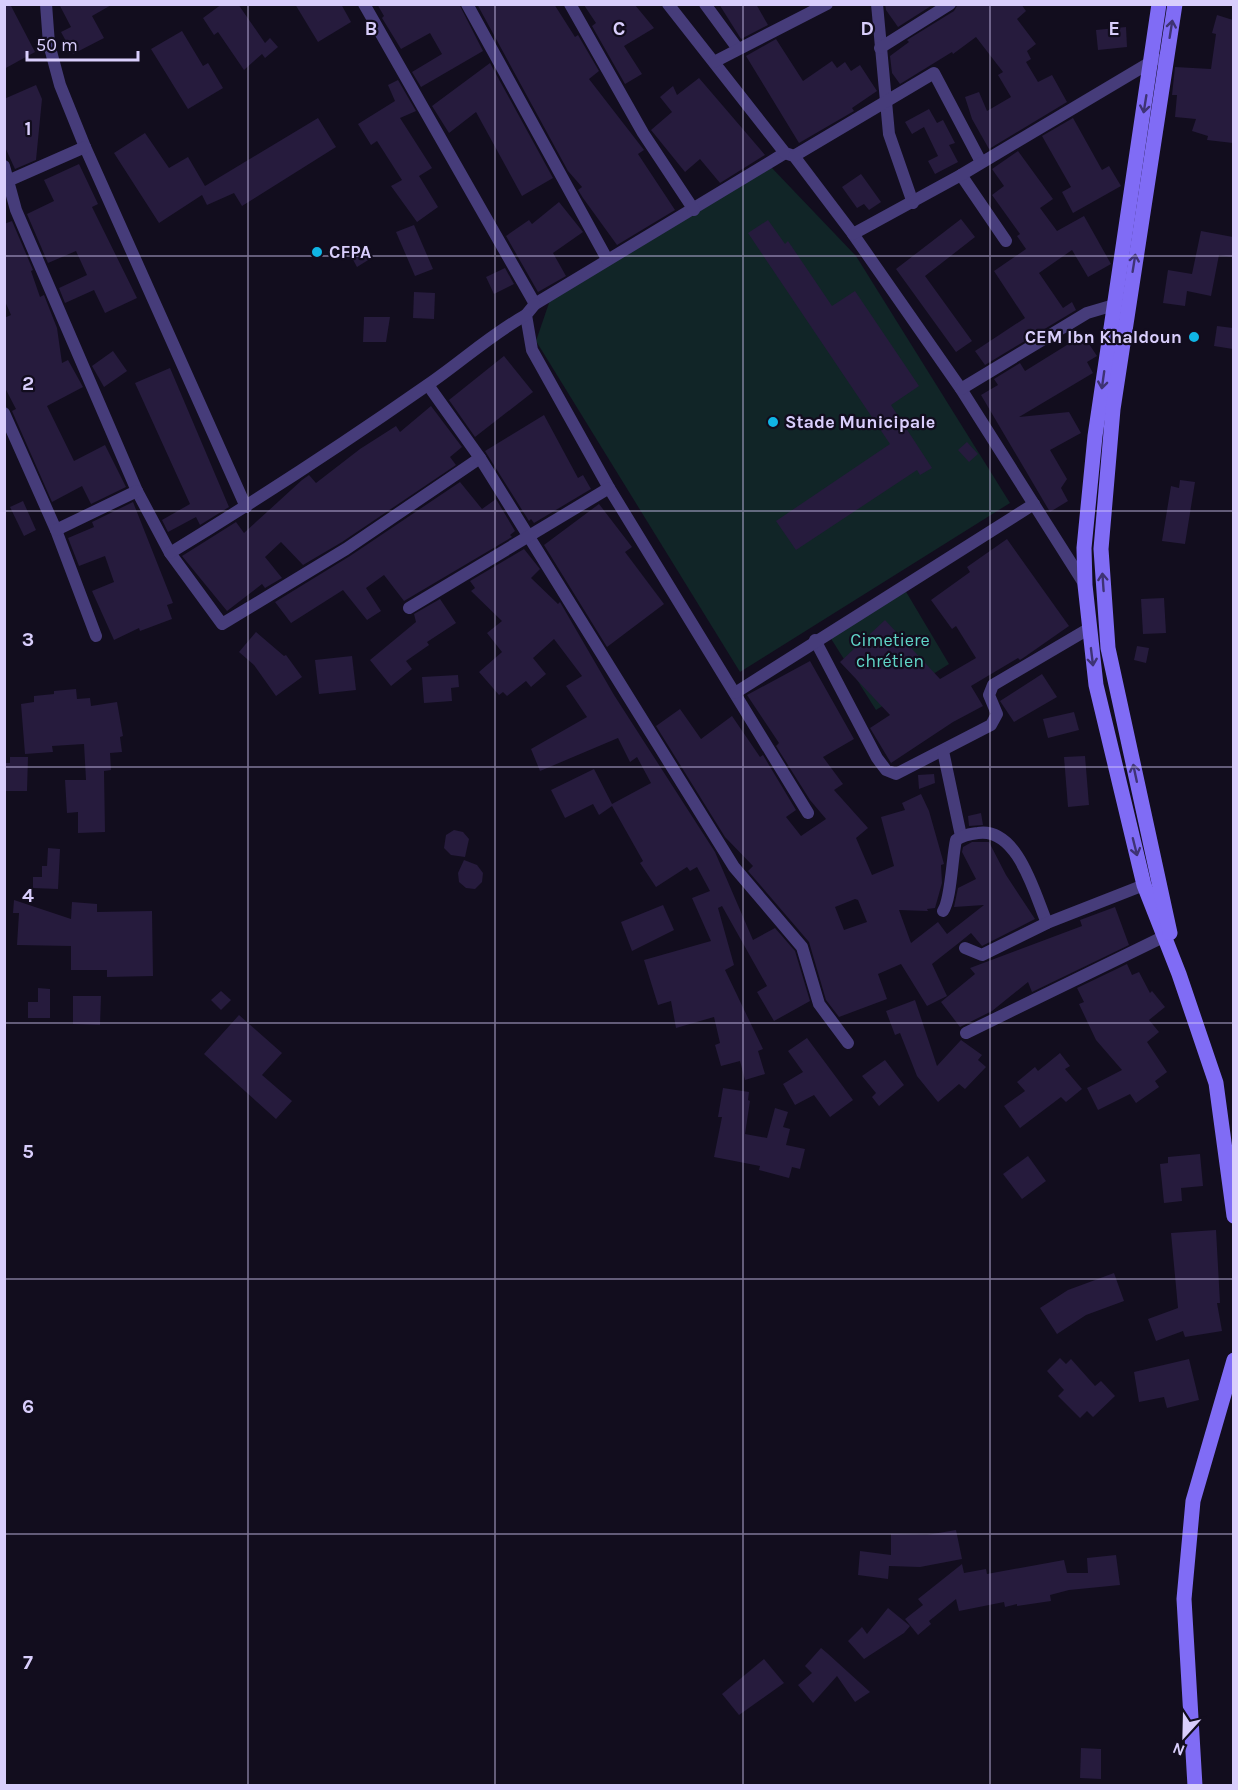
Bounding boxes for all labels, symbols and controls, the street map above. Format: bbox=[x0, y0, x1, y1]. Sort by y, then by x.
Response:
text: B bbox=[365, 17, 377, 40]
text: C bbox=[613, 17, 625, 40]
text: D bbox=[860, 17, 874, 40]
text: E bbox=[1108, 17, 1120, 40]
one-way arrow bbox=[1166, 19, 1177, 39]
scale bar bbox=[27, 24, 138, 62]
text: 50 m bbox=[36, 34, 78, 56]
one-way arrow bbox=[1139, 93, 1150, 113]
text: 1 bbox=[24, 117, 32, 140]
place label: CFPA bbox=[329, 241, 371, 263]
marker: CFPA bbox=[310, 245, 324, 259]
one-way arrow bbox=[1129, 253, 1140, 273]
place label: CEM Ibn Khaldoun bbox=[1025, 326, 1182, 348]
marker: CEM Ibn Khaldoun bbox=[1187, 330, 1201, 344]
one-way arrow bbox=[1097, 369, 1108, 389]
text: 2 bbox=[22, 372, 34, 395]
place label: Stade Municipale bbox=[785, 411, 935, 433]
marker: Stade Municipale bbox=[766, 415, 780, 429]
one-way arrow bbox=[1097, 572, 1108, 592]
text: 3 bbox=[22, 628, 34, 651]
park label: Cimetiere chrétien bbox=[850, 629, 930, 672]
one-way arrow bbox=[1087, 647, 1098, 667]
one-way arrow bbox=[1129, 764, 1140, 784]
one-way arrow bbox=[1130, 837, 1141, 856]
text: 4 bbox=[22, 884, 34, 907]
text: 5 bbox=[22, 1140, 34, 1163]
text: 6 bbox=[22, 1395, 34, 1418]
text: 7 bbox=[23, 1651, 33, 1674]
north arrow bbox=[1154, 1706, 1214, 1766]
text: N bbox=[1170, 1738, 1187, 1760]

